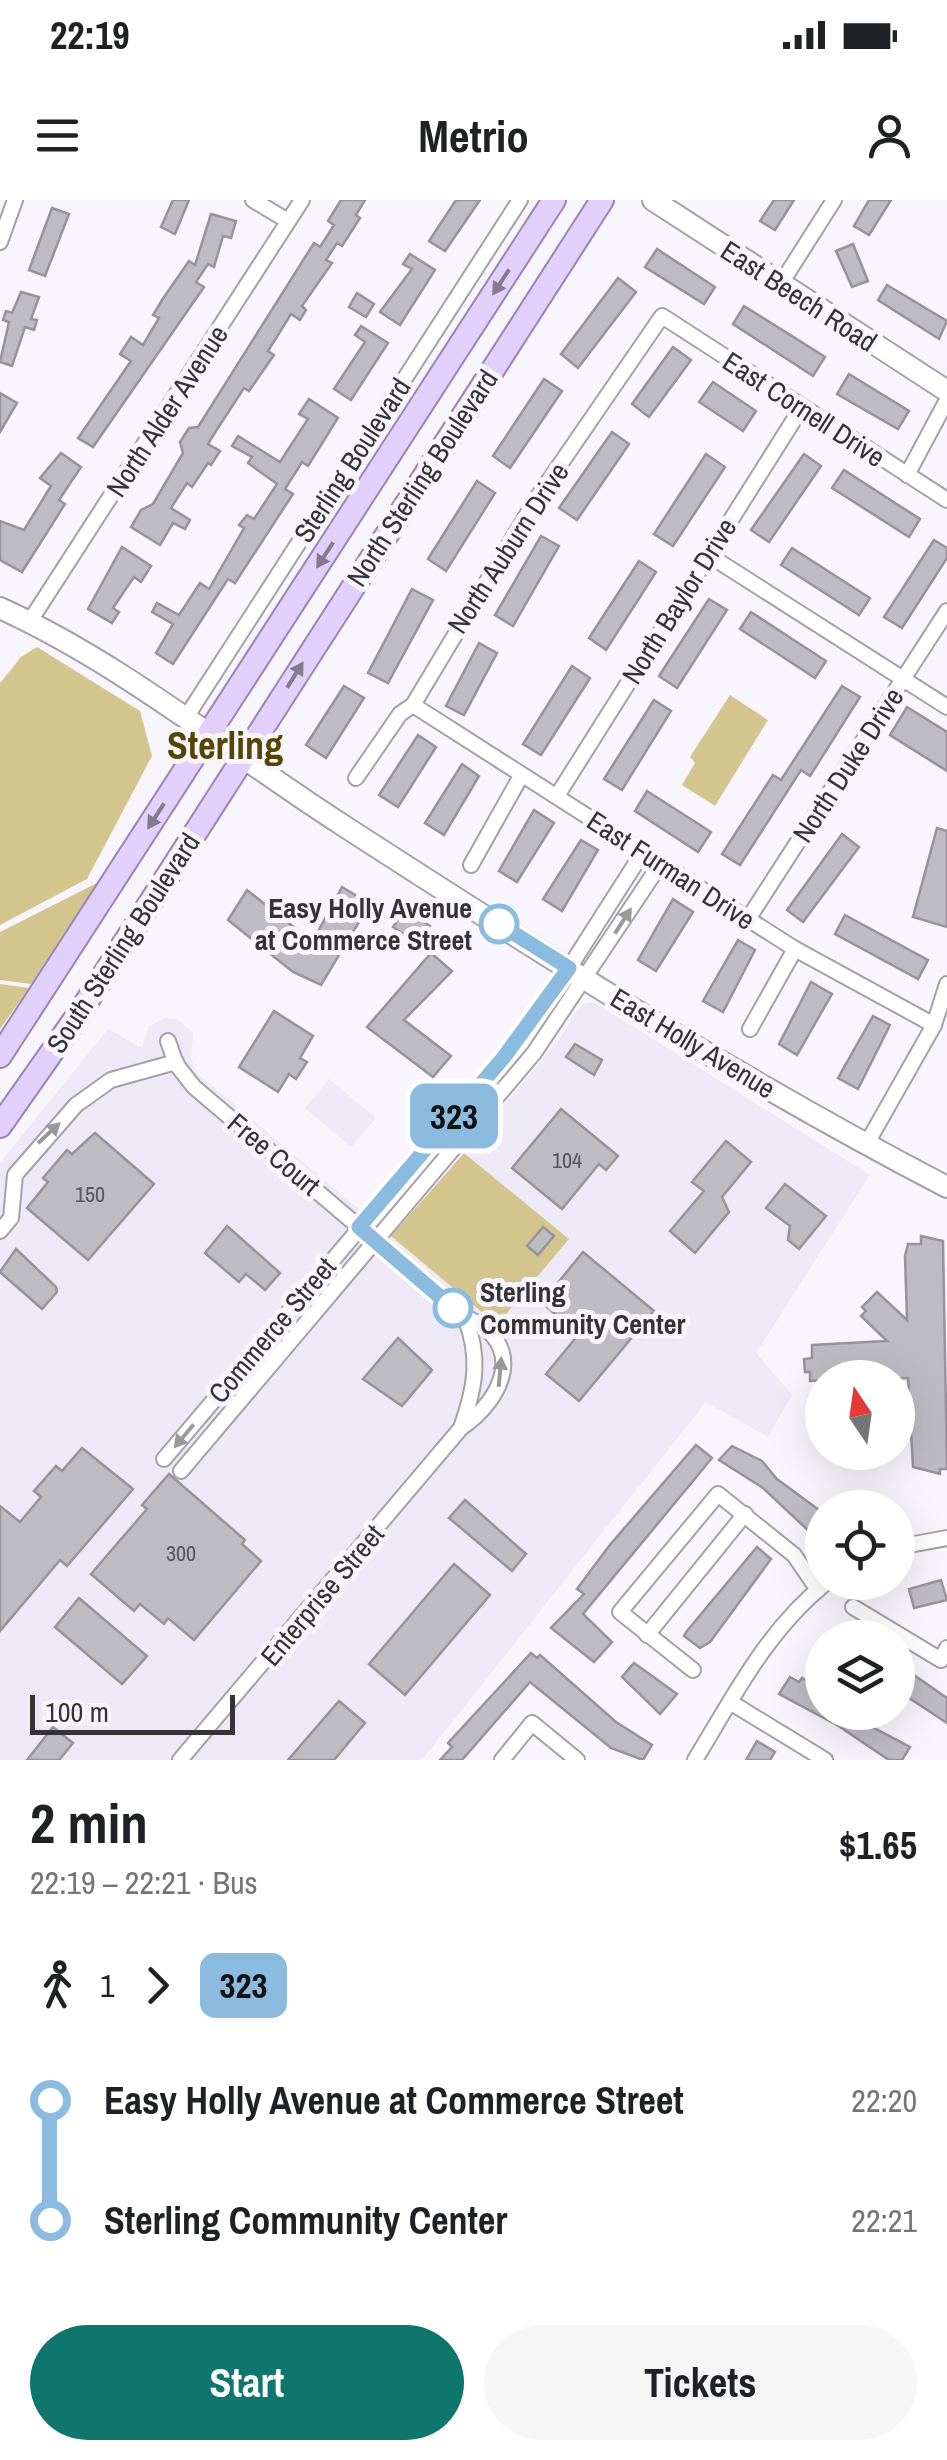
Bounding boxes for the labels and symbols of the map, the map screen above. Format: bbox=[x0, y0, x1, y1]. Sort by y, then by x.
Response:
street label: East Beech Road bbox=[714, 231, 884, 361]
one-way arrow bbox=[493, 268, 511, 296]
street label: North Alder Avenue bbox=[97, 318, 237, 504]
street label: East Cornell Drive bbox=[716, 342, 892, 476]
street label: North Sterling Boulevard bbox=[338, 362, 506, 594]
street label: Sterling Boulevard bbox=[285, 370, 419, 550]
street label: North Auburn Drive bbox=[439, 455, 577, 641]
street label: North Baylor Drive bbox=[613, 511, 745, 691]
one-way arrow bbox=[317, 541, 335, 569]
one-way arrow bbox=[286, 661, 303, 689]
street label: North Duke Drive bbox=[784, 680, 912, 850]
district label: Sterling bbox=[167, 720, 283, 771]
one-way arrow bbox=[148, 802, 166, 830]
street label: East Furman Drive bbox=[580, 802, 762, 938]
street label: South Sterling Boulevard bbox=[38, 826, 208, 1060]
place label: Easy Holly Avenue at Commerce Street bbox=[255, 889, 472, 959]
marker: Easy Holly Avenue at Commerce Street bbox=[480, 905, 518, 943]
one-way arrow bbox=[614, 907, 632, 935]
street label: East Holly Avenue bbox=[604, 979, 782, 1107]
line badge: 323 bbox=[396, 1084, 512, 1148]
street label: Free Court bbox=[220, 1104, 328, 1204]
one-way arrow bbox=[37, 1122, 61, 1145]
house number: 104 bbox=[552, 1145, 582, 1175]
house number: 150 bbox=[75, 1179, 105, 1209]
street label: Commerce Street bbox=[200, 1249, 344, 1411]
place label: Sterling Community Center bbox=[480, 1273, 685, 1343]
marker: Sterling Community Center bbox=[434, 1289, 472, 1327]
one-way arrow bbox=[493, 1356, 509, 1387]
north arrow bbox=[805, 1360, 915, 1470]
one-way arrow bbox=[173, 1423, 195, 1448]
street label: Enterprise Street bbox=[252, 1516, 392, 1674]
house number: 300 bbox=[166, 1538, 196, 1568]
scale bar bbox=[30, 1690, 235, 1734]

